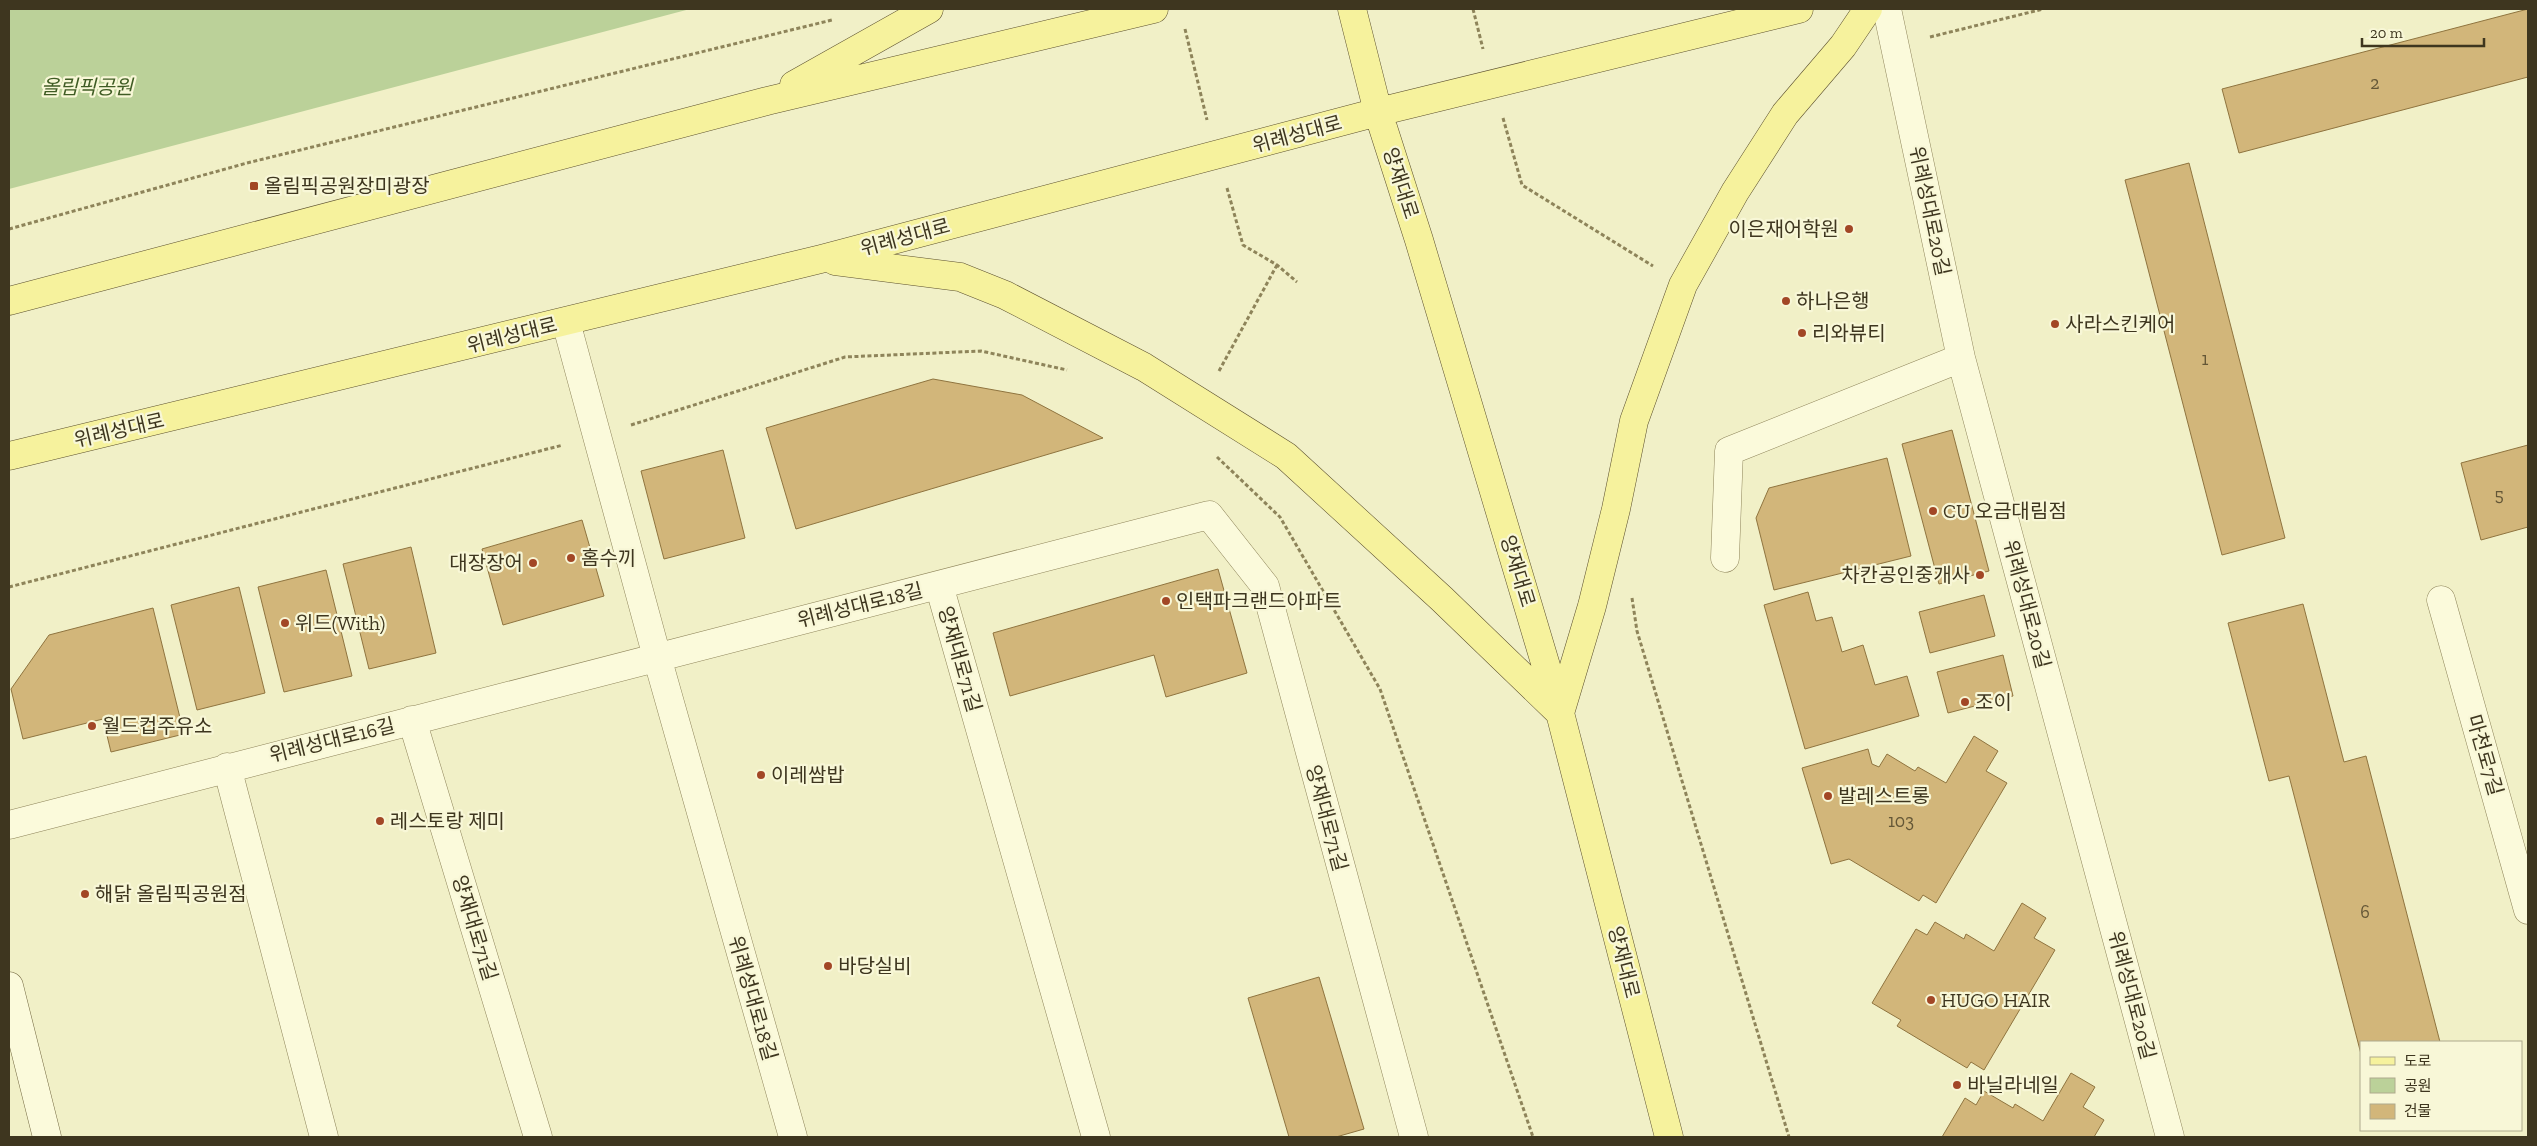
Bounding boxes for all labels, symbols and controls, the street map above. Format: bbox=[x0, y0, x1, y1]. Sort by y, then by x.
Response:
scale bar bbox=[2362, 15, 2484, 47]
text: 20 m bbox=[2370, 24, 2403, 42]
house number: 2 bbox=[2370, 72, 2380, 94]
park label: 올림픽공원 bbox=[41, 75, 135, 99]
street label: 위례성대로 bbox=[1249, 111, 1345, 157]
street label: 양재대로 bbox=[1378, 144, 1424, 222]
street label: 위례성대로20길 bbox=[1905, 144, 1955, 278]
place label: 올림픽공원장미광장 bbox=[264, 174, 430, 198]
marker: 올림픽공원장미광장 bbox=[248, 180, 260, 192]
street label: 위례성대로 bbox=[857, 214, 953, 260]
place label: 이은재어학원 bbox=[1729, 217, 1839, 241]
marker: 이은재어학원 bbox=[1843, 223, 1855, 235]
place label: 하나은행 bbox=[1796, 289, 1870, 313]
marker: 하나은행 bbox=[1780, 295, 1792, 307]
street label: 위례성대로 bbox=[464, 312, 560, 358]
place label: 사라스킨케어 bbox=[2065, 312, 2175, 336]
marker: 사라스킨케어 bbox=[2049, 318, 2061, 330]
place label: 리와뷰티 bbox=[1812, 321, 1886, 345]
marker: 리와뷰티 bbox=[1796, 327, 1808, 339]
house number: 1 bbox=[2202, 348, 2209, 370]
street label: 위례성대로 bbox=[71, 408, 167, 452]
house number: 5 bbox=[2494, 484, 2504, 506]
place label: CU 오금대림점 bbox=[1943, 499, 2067, 523]
marker: CU 오금대림점 bbox=[1927, 505, 1939, 517]
street label: 양재대로 bbox=[1496, 532, 1540, 610]
street label: 위례성대로20길 bbox=[1998, 537, 2056, 671]
place label: 홈수끼 bbox=[581, 546, 636, 570]
place label: 대장장어 bbox=[449, 551, 523, 575]
marker: 홈수끼 bbox=[565, 552, 577, 564]
marker: 대장장어 bbox=[527, 557, 539, 569]
place label: 차칸공인중개사 bbox=[1841, 563, 1970, 587]
marker: 차칸공인중개사 bbox=[1974, 569, 1986, 581]
street label: 위례성대로18길 bbox=[795, 578, 925, 632]
place label: 인택파크랜드아파트 bbox=[1176, 589, 1342, 613]
marker: 인택파크랜드아파트 bbox=[1160, 595, 1172, 607]
street label: 양재대로71길 bbox=[933, 603, 987, 715]
place label: 위드(With) bbox=[295, 611, 385, 635]
marker: 위드(With) bbox=[279, 617, 291, 629]
place label: 조이 bbox=[1975, 690, 2012, 714]
marker: 조이 bbox=[1959, 696, 1971, 708]
street label: 마천로7길 bbox=[2462, 712, 2508, 798]
street label: 위례성대로16길 bbox=[267, 713, 397, 767]
place label: 월드컵주유소 bbox=[102, 714, 212, 738]
marker: 월드컵주유소 bbox=[86, 720, 98, 732]
street label: 양재대로71길 bbox=[1301, 762, 1353, 874]
place label: 이레쌈밥 bbox=[771, 763, 845, 787]
marker: 이레쌈밥 bbox=[755, 769, 767, 781]
place label: 발레스트롱 bbox=[1838, 784, 1930, 808]
marker: 발레스트롱 bbox=[1822, 790, 1834, 802]
place label: 레스토랑 제미 bbox=[390, 809, 505, 833]
house number: 103 bbox=[1888, 810, 1914, 832]
marker: 레스토랑 제미 bbox=[374, 815, 386, 827]
street label: 양재대로71길 bbox=[448, 872, 502, 984]
place label: 해닭 올림픽공원점 bbox=[95, 882, 247, 906]
marker: 해닭 올림픽공원점 bbox=[79, 888, 91, 900]
house number: 6 bbox=[2360, 901, 2370, 923]
street label: 양재대로 bbox=[1603, 923, 1645, 1001]
street label: 위례성대로20길 bbox=[2103, 928, 2161, 1062]
street label: 위례성대로18길 bbox=[724, 933, 782, 1063]
place label: 바당실비 bbox=[838, 954, 912, 978]
marker: 바당실비 bbox=[822, 960, 834, 972]
place label: HUGO HAIR bbox=[1941, 988, 2051, 1012]
marker: HUGO HAIR bbox=[1925, 994, 1937, 1006]
legend bbox=[2360, 1041, 2522, 1131]
text: 도로 bbox=[2404, 1052, 2432, 1070]
place label: 바닐라네일 bbox=[1967, 1073, 2059, 1097]
text: 공원 bbox=[2404, 1077, 2432, 1095]
marker: 바닐라네일 bbox=[1951, 1079, 1963, 1091]
text: 건물 bbox=[2404, 1102, 2432, 1120]

